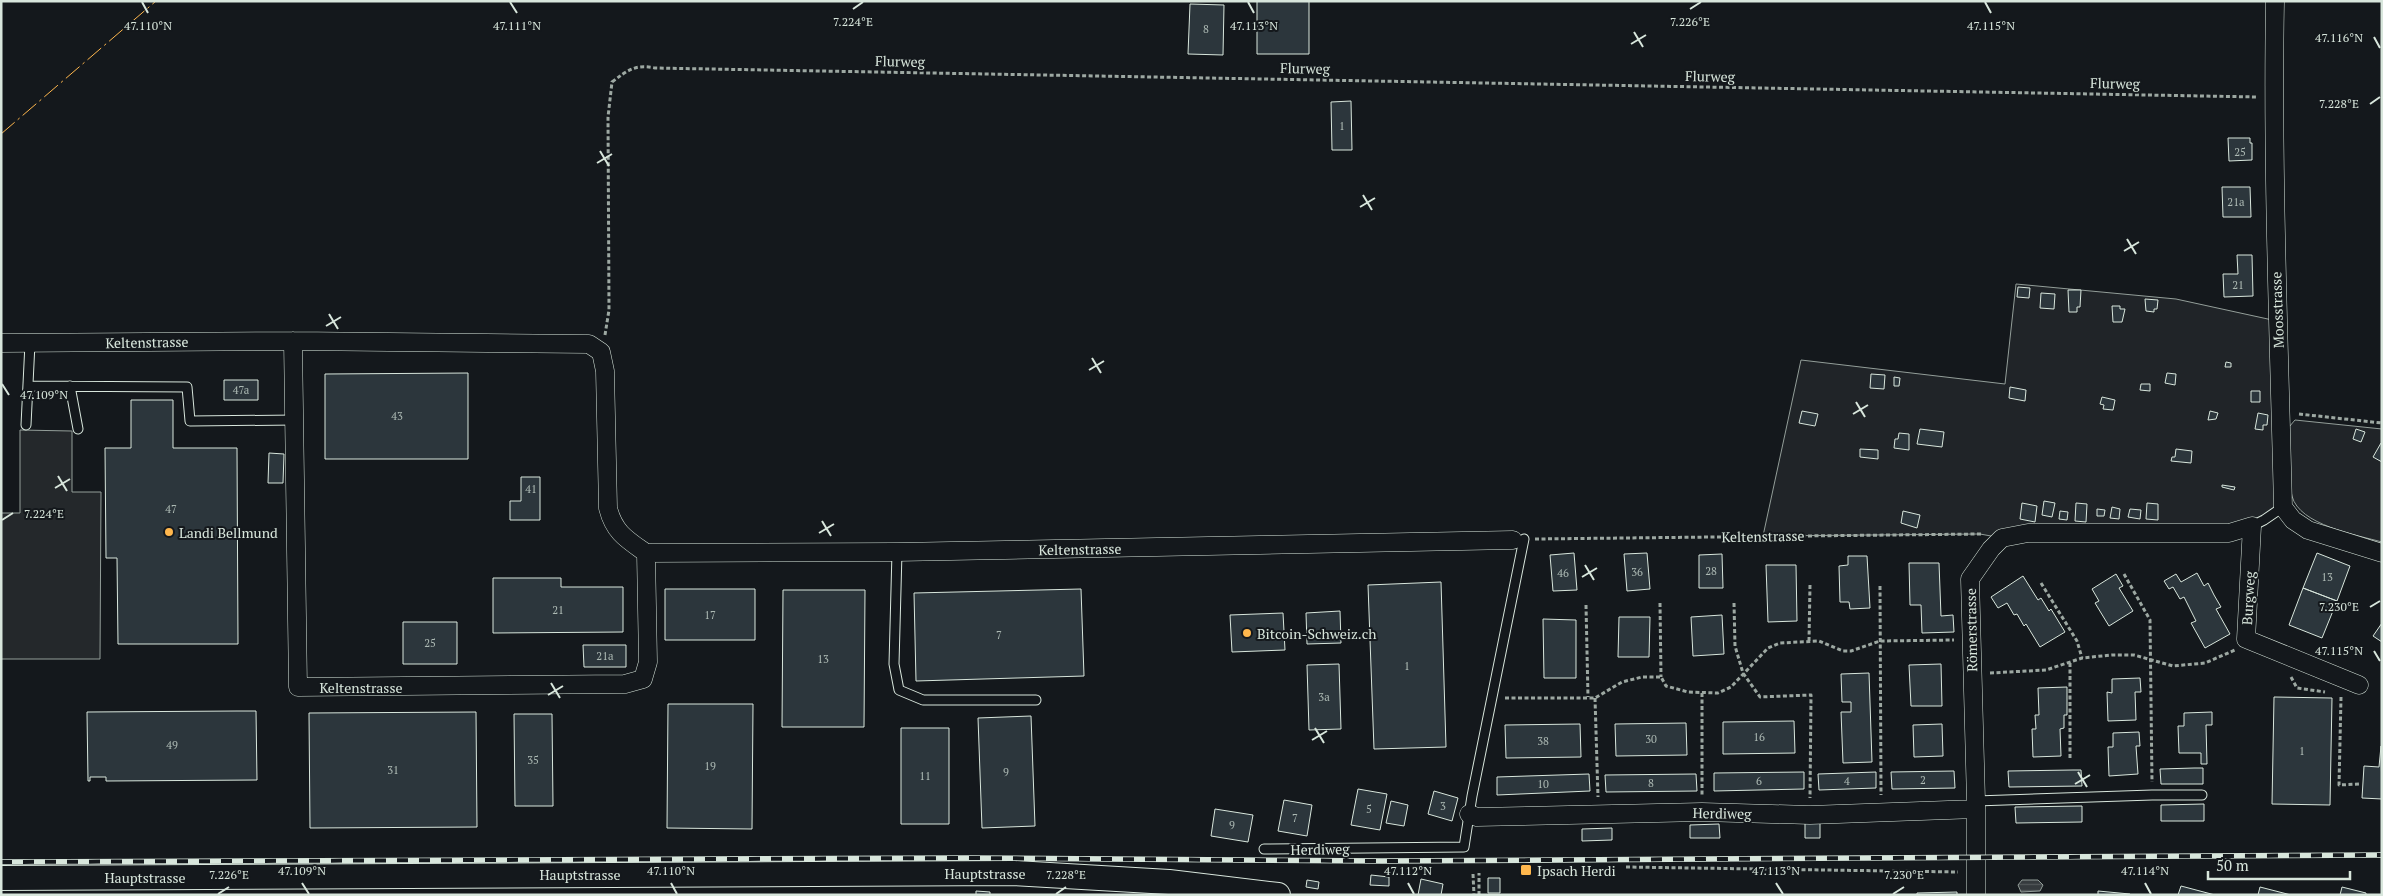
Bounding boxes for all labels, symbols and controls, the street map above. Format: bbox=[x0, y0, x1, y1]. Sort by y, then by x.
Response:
text: 7.224°E bbox=[833, 14, 873, 29]
text: 7.226°E bbox=[1670, 14, 1710, 29]
text: 47.110°N bbox=[124, 18, 172, 33]
text: 47.111°N bbox=[493, 18, 541, 33]
text: 47.113°N bbox=[1230, 18, 1278, 33]
text: 47.115°N bbox=[1967, 18, 2015, 33]
house number: 8 bbox=[1203, 22, 1209, 36]
text: 47.116°N bbox=[2315, 30, 2363, 45]
street label: Flurweg bbox=[875, 51, 926, 71]
street label: Flurweg bbox=[1280, 58, 1331, 78]
street label: Flurweg bbox=[1685, 66, 1736, 86]
street label: Flurweg bbox=[2090, 73, 2141, 93]
text: 7.228°E bbox=[2319, 96, 2359, 111]
house number: 1 bbox=[1339, 119, 1345, 133]
house number: 25 bbox=[2234, 145, 2246, 159]
house number: 21a bbox=[2227, 195, 2245, 209]
street label: Moosstrasse bbox=[2266, 271, 2288, 349]
house number: 21 bbox=[2232, 278, 2244, 292]
street label: Keltenstrasse bbox=[105, 332, 189, 352]
house number: 47a bbox=[233, 383, 250, 397]
text: 47.109°N bbox=[20, 387, 68, 402]
house number: 43 bbox=[391, 409, 403, 423]
house number: 41 bbox=[525, 482, 537, 496]
house number: 47 bbox=[165, 502, 177, 516]
text: 7.224°E bbox=[24, 506, 64, 521]
place label: Landi Bellmund bbox=[179, 523, 278, 542]
marker: Landi Bellmund bbox=[163, 526, 175, 538]
street label: Keltenstrasse bbox=[1721, 526, 1805, 546]
street label: Keltenstrasse bbox=[1038, 539, 1122, 559]
house number: 28 bbox=[1705, 564, 1717, 578]
house number: 36 bbox=[1631, 565, 1643, 579]
house number: 46 bbox=[1557, 566, 1569, 580]
street label: Burgweg bbox=[2237, 570, 2259, 625]
house number: 13 bbox=[2321, 570, 2333, 584]
street label: Römerstrasse bbox=[1961, 588, 1981, 672]
text: 7.230°E bbox=[2319, 599, 2359, 614]
house number: 21 bbox=[552, 603, 564, 617]
house number: 17 bbox=[704, 608, 716, 622]
place label: Bitcoin-Schweiz.ch bbox=[1257, 624, 1377, 643]
marker: Bitcoin-Schweiz.ch bbox=[1241, 627, 1253, 639]
house number: 7 bbox=[996, 628, 1002, 642]
house number: 25 bbox=[424, 636, 436, 650]
text: 47.115°N bbox=[2315, 643, 2363, 658]
house number: 21a bbox=[596, 649, 614, 663]
house number: 13 bbox=[817, 652, 829, 666]
house number: 1 bbox=[1404, 659, 1410, 673]
street label: Keltenstrasse bbox=[319, 678, 403, 697]
house number: 3a bbox=[1318, 690, 1330, 704]
house number: 16 bbox=[1753, 730, 1765, 744]
house number: 30 bbox=[1645, 732, 1657, 746]
house number: 38 bbox=[1537, 734, 1549, 748]
house number: 49 bbox=[166, 738, 178, 752]
house number: 1 bbox=[2299, 744, 2305, 758]
house number: 35 bbox=[527, 753, 539, 767]
house number: 19 bbox=[704, 759, 716, 773]
house number: 31 bbox=[387, 763, 399, 777]
house number: 9 bbox=[1003, 765, 1009, 779]
house number: 11 bbox=[919, 769, 931, 783]
house number: 2 bbox=[1920, 773, 1926, 787]
house number: 6 bbox=[1756, 774, 1762, 788]
house number: 4 bbox=[1844, 774, 1850, 788]
house number: 8 bbox=[1648, 776, 1654, 790]
house number: 10 bbox=[1537, 777, 1549, 791]
house number: 3 bbox=[1440, 799, 1446, 813]
house number: 5 bbox=[1366, 802, 1372, 816]
street label: Herdiweg bbox=[1692, 803, 1752, 823]
house number: 7 bbox=[1292, 811, 1298, 825]
house number: 9 bbox=[1229, 818, 1235, 832]
street label: Herdiweg bbox=[1290, 839, 1350, 859]
scale bar bbox=[2208, 848, 2350, 880]
text: 50 m bbox=[2216, 855, 2249, 875]
place label: Ipsach Herdi bbox=[1537, 861, 1616, 880]
text: 47.109°N bbox=[278, 863, 326, 878]
text: 47.110°N bbox=[647, 863, 695, 878]
text: 47.112°N bbox=[1384, 863, 1432, 878]
marker: Ipsach Herdi bbox=[1519, 863, 1533, 877]
text: 47.113°N bbox=[1752, 863, 1800, 878]
text: 47.114°N bbox=[2121, 863, 2169, 878]
street label: Hauptstrasse bbox=[944, 864, 1026, 883]
street label: Hauptstrasse bbox=[539, 865, 621, 884]
text: 7.226°E bbox=[209, 867, 249, 882]
text: 7.228°E bbox=[1046, 867, 1086, 882]
text: 7.230°E bbox=[1884, 867, 1924, 882]
street label: Hauptstrasse bbox=[104, 868, 186, 887]

